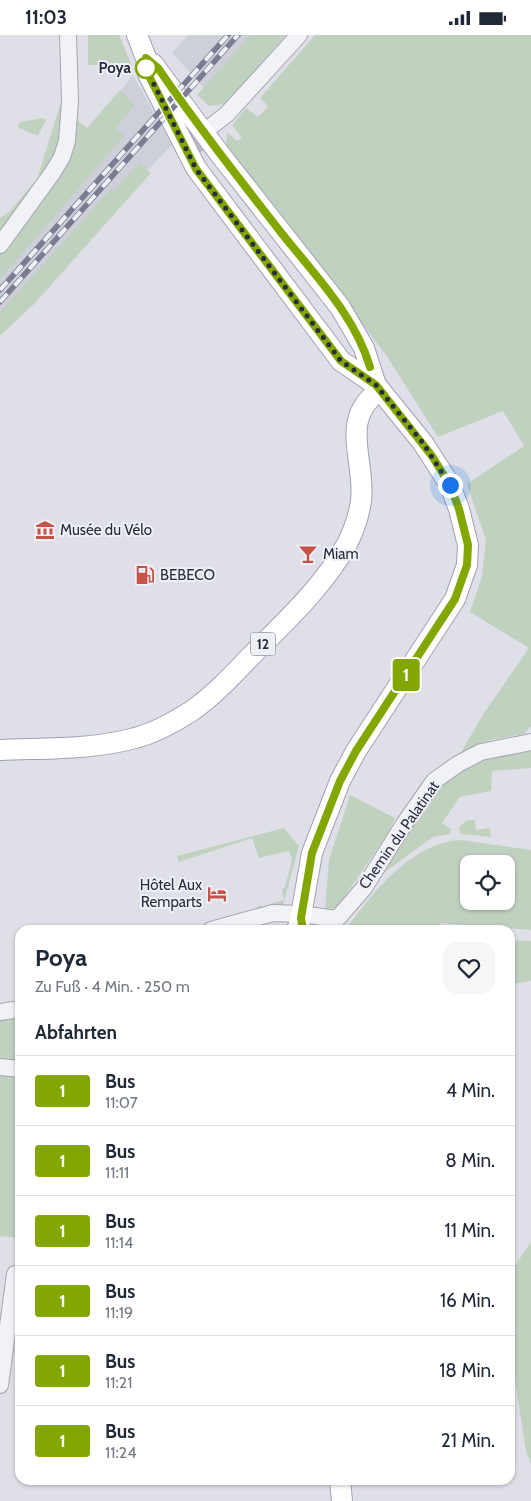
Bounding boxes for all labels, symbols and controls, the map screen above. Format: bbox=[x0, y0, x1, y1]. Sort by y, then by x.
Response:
text: 11:03 bbox=[25, 6, 67, 29]
marker: Poya bbox=[135, 57, 157, 79]
place label: Poya bbox=[98, 59, 132, 77]
your location bbox=[438, 473, 463, 498]
museum icon: Musée du Vélo bbox=[34, 519, 56, 541]
place label: Musée du Vélo bbox=[60, 521, 152, 539]
bar icon: Miam bbox=[297, 543, 319, 565]
place label: Miam bbox=[323, 545, 359, 563]
fuel station icon: BEBECO bbox=[134, 564, 156, 586]
place label: BEBECO bbox=[160, 566, 215, 584]
road number: 12 bbox=[250, 633, 276, 655]
line badge: 1 bbox=[390, 659, 422, 691]
text: 1 bbox=[403, 664, 409, 686]
street label: Chemin du Palatinat bbox=[355, 778, 443, 892]
map controls bbox=[460, 855, 515, 910]
button: locate bbox=[460, 855, 515, 910]
place label: Hôtel Aux Remparts bbox=[140, 876, 202, 911]
hotel icon: Hôtel Aux Remparts bbox=[206, 883, 228, 905]
button: heart bbox=[443, 942, 495, 994]
text: Poya bbox=[35, 943, 87, 972]
text: Zu Fuß · 4 Min. · 250 m bbox=[35, 977, 190, 996]
text: Abfahrten bbox=[35, 1021, 117, 1044]
text: Bus bbox=[105, 1070, 135, 1093]
text: 4 Min. bbox=[446, 1079, 495, 1102]
text: 1 bbox=[59, 1080, 66, 1102]
text: 11:07 bbox=[105, 1093, 138, 1112]
text: Bus bbox=[105, 1140, 135, 1163]
text: 8 Min. bbox=[445, 1149, 495, 1172]
text: 1 bbox=[59, 1150, 66, 1172]
text: 11:11 bbox=[105, 1163, 129, 1182]
text: Bus bbox=[105, 1210, 135, 1233]
text: 11 Min. bbox=[444, 1219, 495, 1242]
text: 1 bbox=[59, 1220, 66, 1242]
text: 11:14 bbox=[105, 1233, 133, 1252]
text: Bus bbox=[105, 1280, 135, 1303]
text: 16 Min. bbox=[440, 1289, 495, 1312]
text: 1 bbox=[59, 1290, 66, 1312]
text: 11:19 bbox=[105, 1303, 133, 1322]
text: Bus bbox=[105, 1350, 135, 1373]
text: 18 Min. bbox=[439, 1359, 495, 1382]
text: 1 bbox=[59, 1360, 66, 1382]
text: 11:21 bbox=[105, 1373, 132, 1392]
text: Bus bbox=[105, 1420, 135, 1443]
text: 21 Min. bbox=[441, 1429, 495, 1452]
text: 1 bbox=[59, 1430, 66, 1452]
text: 11:24 bbox=[105, 1443, 136, 1462]

